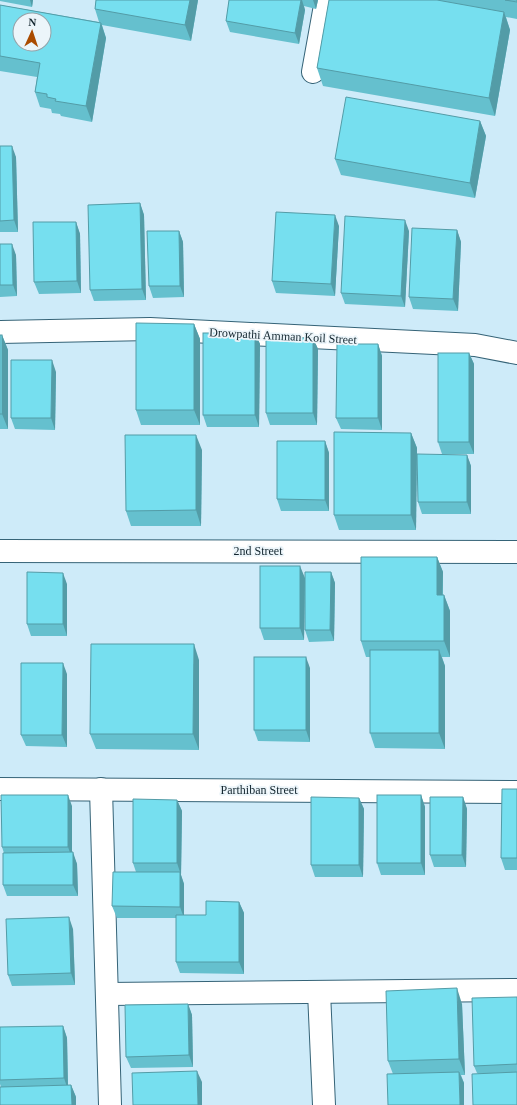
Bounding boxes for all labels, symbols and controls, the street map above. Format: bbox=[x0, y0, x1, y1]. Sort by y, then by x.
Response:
north arrow bbox=[12, 12, 52, 52]
text: N bbox=[28, 16, 37, 28]
street label: Drowpathi Amman Koil Street bbox=[209, 325, 358, 347]
street label: 2nd Street bbox=[234, 544, 283, 558]
street label: Parthiban Street bbox=[221, 783, 298, 797]

